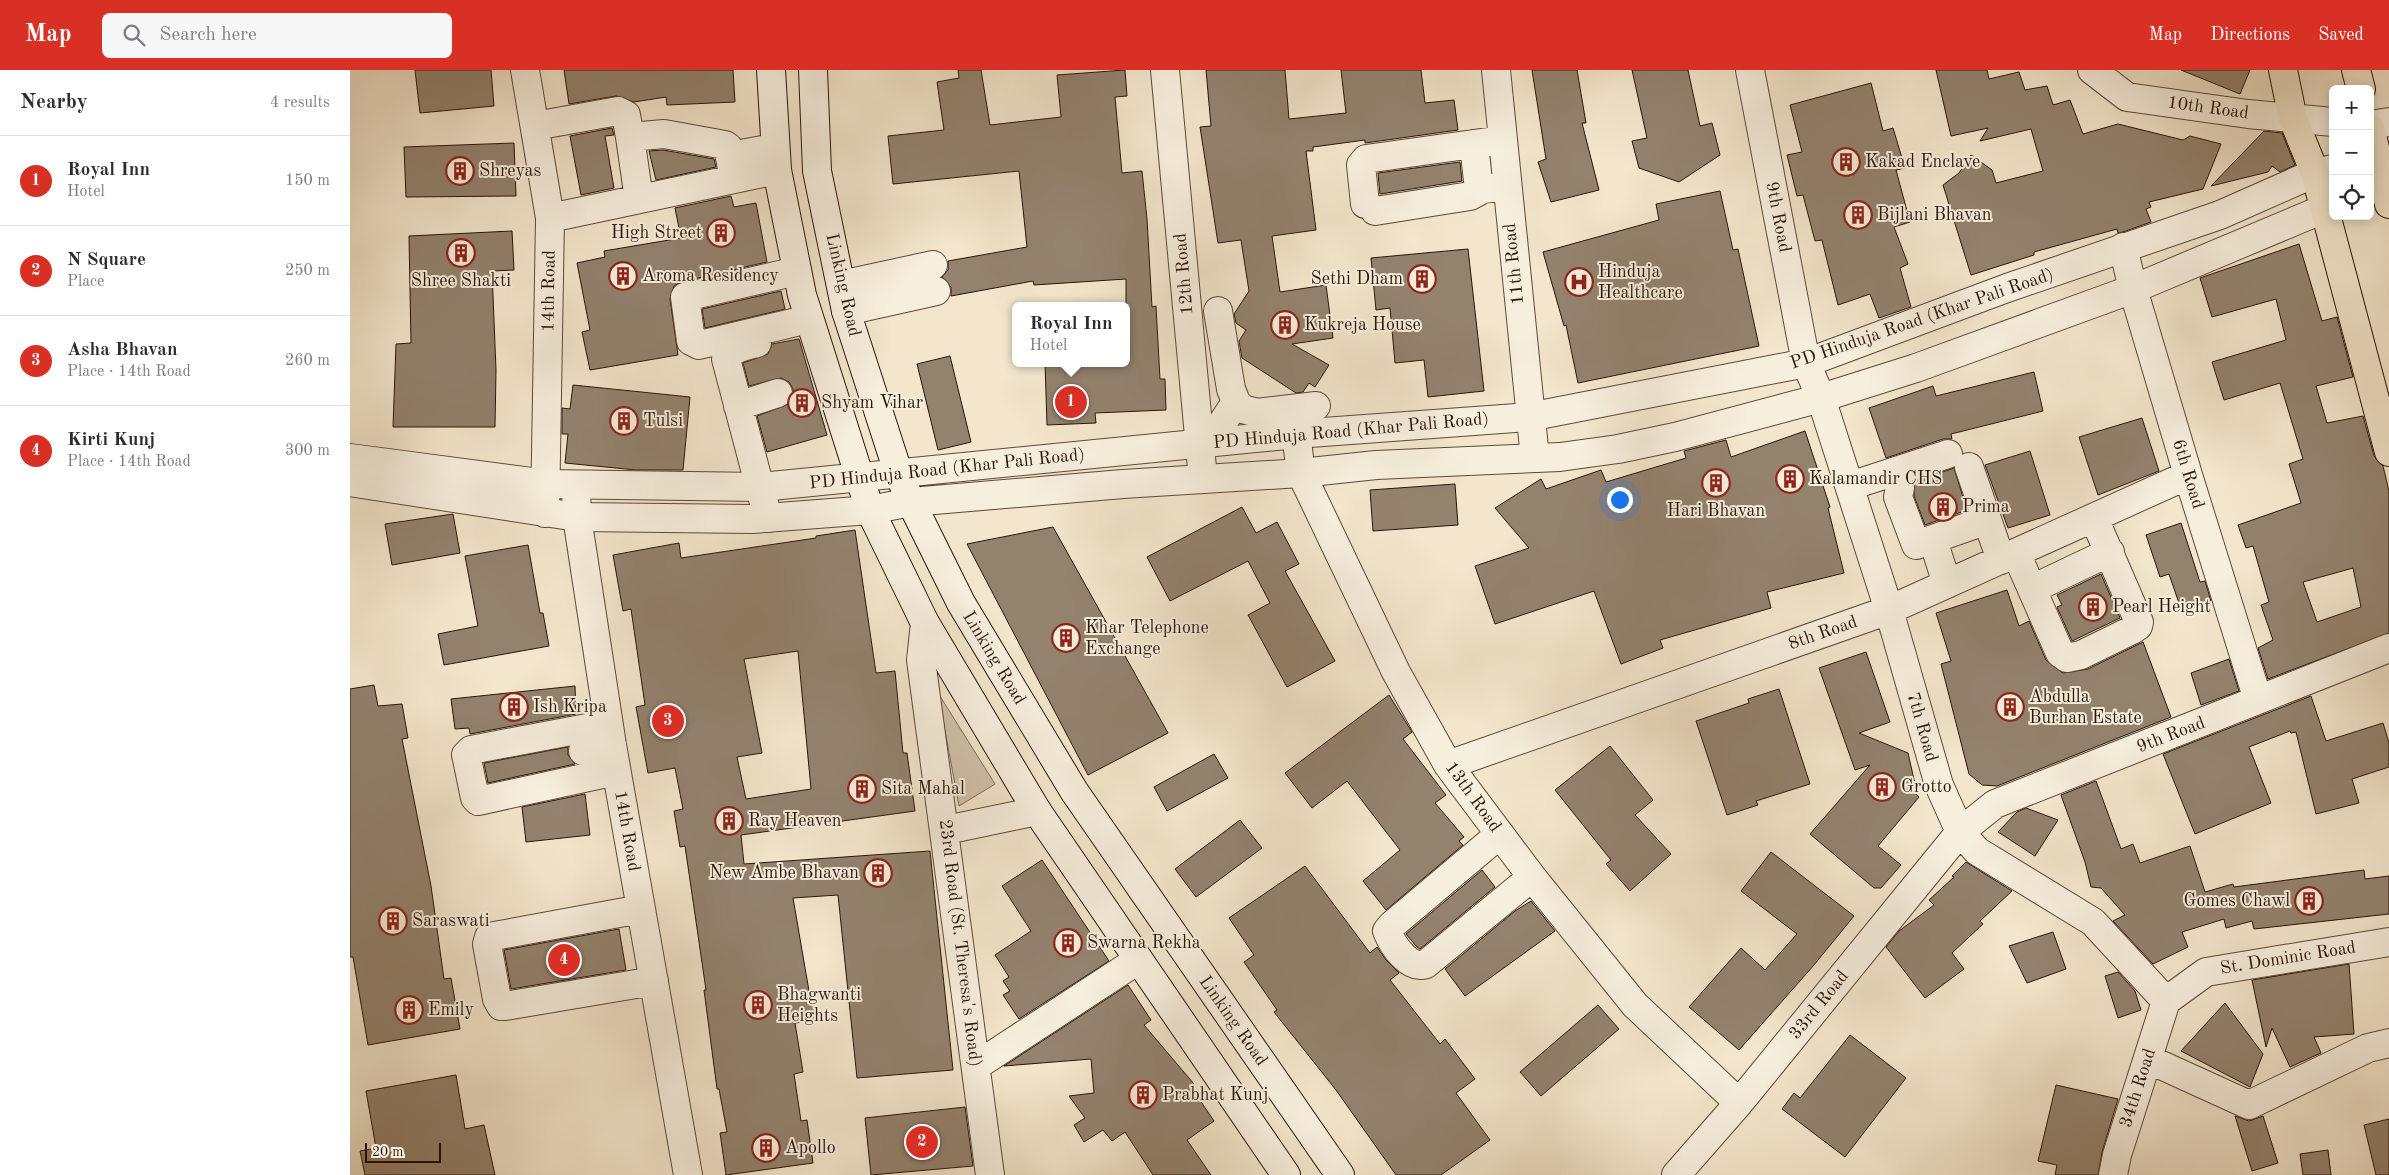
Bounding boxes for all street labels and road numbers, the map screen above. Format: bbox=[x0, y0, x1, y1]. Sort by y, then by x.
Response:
street label: 10th Road bbox=[2166, 93, 2250, 123]
street label: 9th Road bbox=[1762, 180, 1794, 254]
street label: 11th Road bbox=[1501, 222, 1527, 306]
street label: Linking Road bbox=[822, 232, 864, 338]
street label: 12th Road bbox=[1171, 232, 1197, 316]
street label: 14th Road bbox=[539, 250, 559, 332]
street label: PD Hinduja Road (Khar Pali Road) bbox=[1788, 264, 2056, 373]
street label: PD Hinduja Road (Khar Pali Road) bbox=[1212, 409, 1490, 452]
street label: 6th Road bbox=[2169, 437, 2207, 511]
street label: PD Hinduja Road (Khar Pali Road) bbox=[808, 445, 1086, 492]
street label: Linking Road bbox=[959, 608, 1029, 708]
street label: 8th Road bbox=[1786, 613, 1860, 653]
street label: 7th Road bbox=[1903, 690, 1941, 764]
street label: 9th Road bbox=[2134, 714, 2208, 756]
street label: 13th Road bbox=[1442, 758, 1504, 836]
street label: 14th Road bbox=[611, 789, 643, 873]
street label: 23rd Road (St. Theresa's Road) bbox=[936, 818, 985, 1068]
street label: St. Dominic Road bbox=[2219, 938, 2357, 978]
street label: 33rd Road bbox=[1786, 967, 1852, 1043]
street label: Linking Road bbox=[1195, 973, 1271, 1069]
street label: 34th Road bbox=[2117, 1046, 2159, 1130]

